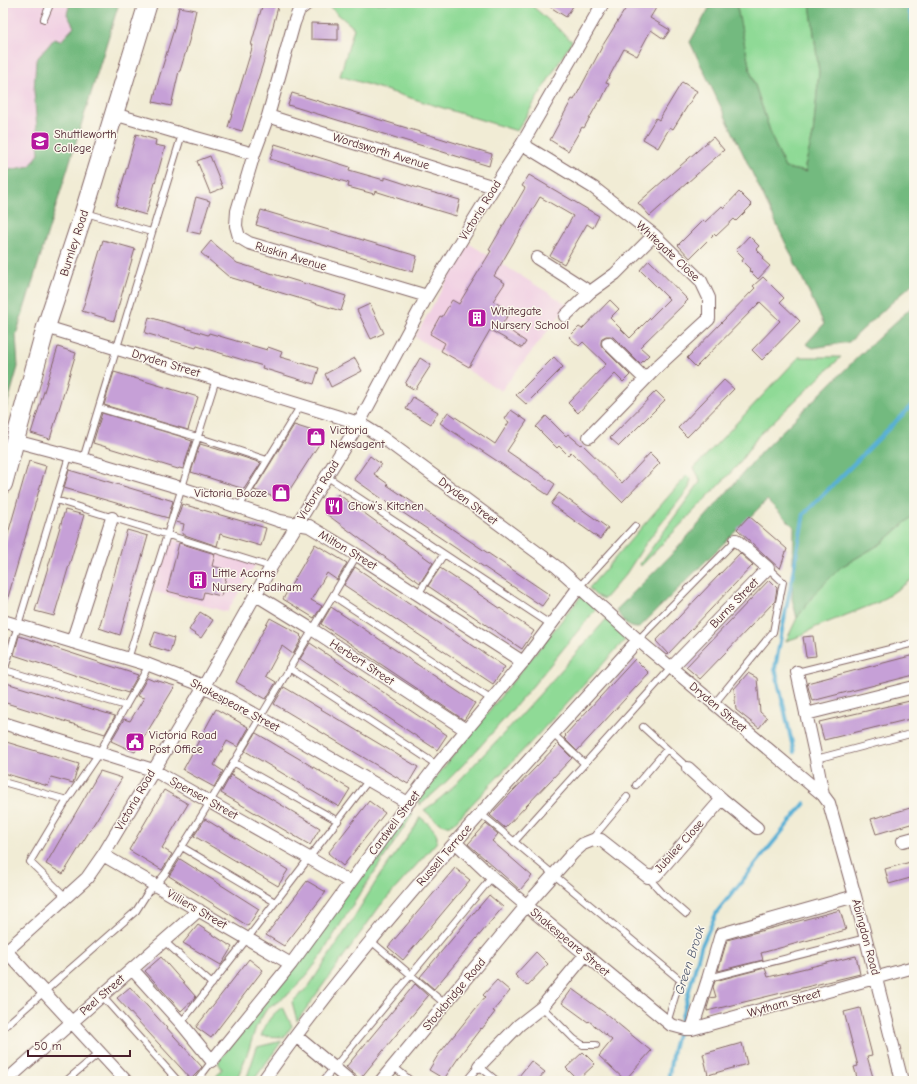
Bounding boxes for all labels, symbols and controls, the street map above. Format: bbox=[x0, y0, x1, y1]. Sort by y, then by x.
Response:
place label: Shuttleworth College bbox=[54, 127, 117, 155]
school or university icon: Shuttleworth College bbox=[29, 130, 51, 152]
street label: Wordsworth Avenue bbox=[331, 130, 431, 172]
street label: Victoria Road bbox=[456, 177, 504, 243]
street label: Burnley Road bbox=[57, 208, 91, 278]
street label: Whitegate Close bbox=[633, 218, 703, 284]
street label: Ruskin Avenue bbox=[254, 238, 328, 274]
place label: Whitegate Nursery School bbox=[491, 304, 569, 332]
building icon: Whitegate Nursery School bbox=[466, 307, 488, 329]
street label: Dryden Street bbox=[130, 346, 202, 380]
place label: Victoria Newsagent bbox=[330, 423, 385, 451]
shop icon: Victoria Newsagent bbox=[305, 426, 327, 448]
street label: Victoria Road bbox=[294, 457, 342, 523]
street label: Dryden Street bbox=[436, 474, 501, 528]
shop icon: Victoria Booze bbox=[270, 482, 292, 504]
place label: Victoria Booze bbox=[194, 486, 267, 500]
restaurant icon: Chow’s Kitchen bbox=[323, 495, 345, 517]
place label: Chow’s Kitchen bbox=[348, 499, 424, 513]
street label: Milton Street bbox=[316, 527, 380, 573]
place label: Little Acorns Nursery, Padiham bbox=[212, 566, 302, 594]
building icon: Little Acorns Nursery, Padiham bbox=[187, 569, 209, 591]
street label: Burns Street bbox=[707, 575, 762, 631]
street label: Herbert Street bbox=[327, 636, 397, 688]
street label: Shakespeare Street bbox=[188, 676, 282, 735]
street label: Dryden Street bbox=[686, 679, 750, 735]
place label: Victoria Road Post Office bbox=[149, 728, 217, 756]
public building icon: Victoria Road Post Office bbox=[124, 731, 146, 753]
street label: Victoria Road bbox=[112, 767, 158, 833]
street label: Spenser Street bbox=[168, 774, 241, 823]
street label: Cardwell Street bbox=[365, 788, 423, 858]
street label: Jubilee Close bbox=[651, 817, 707, 875]
street label: Russell Terrace bbox=[413, 821, 475, 889]
street label: Villiers Street bbox=[165, 886, 230, 932]
street label: Abingdon Road bbox=[849, 897, 883, 977]
street label: Shakespeare Street bbox=[528, 905, 613, 980]
water label: Green Brook bbox=[671, 923, 708, 997]
street label: Stockbridge Road bbox=[420, 955, 488, 1033]
street label: Peel Street bbox=[77, 971, 128, 1018]
street label: Wytham Street bbox=[746, 986, 823, 1020]
scale bar bbox=[28, 1032, 130, 1058]
text: 50 m bbox=[34, 1039, 62, 1053]

